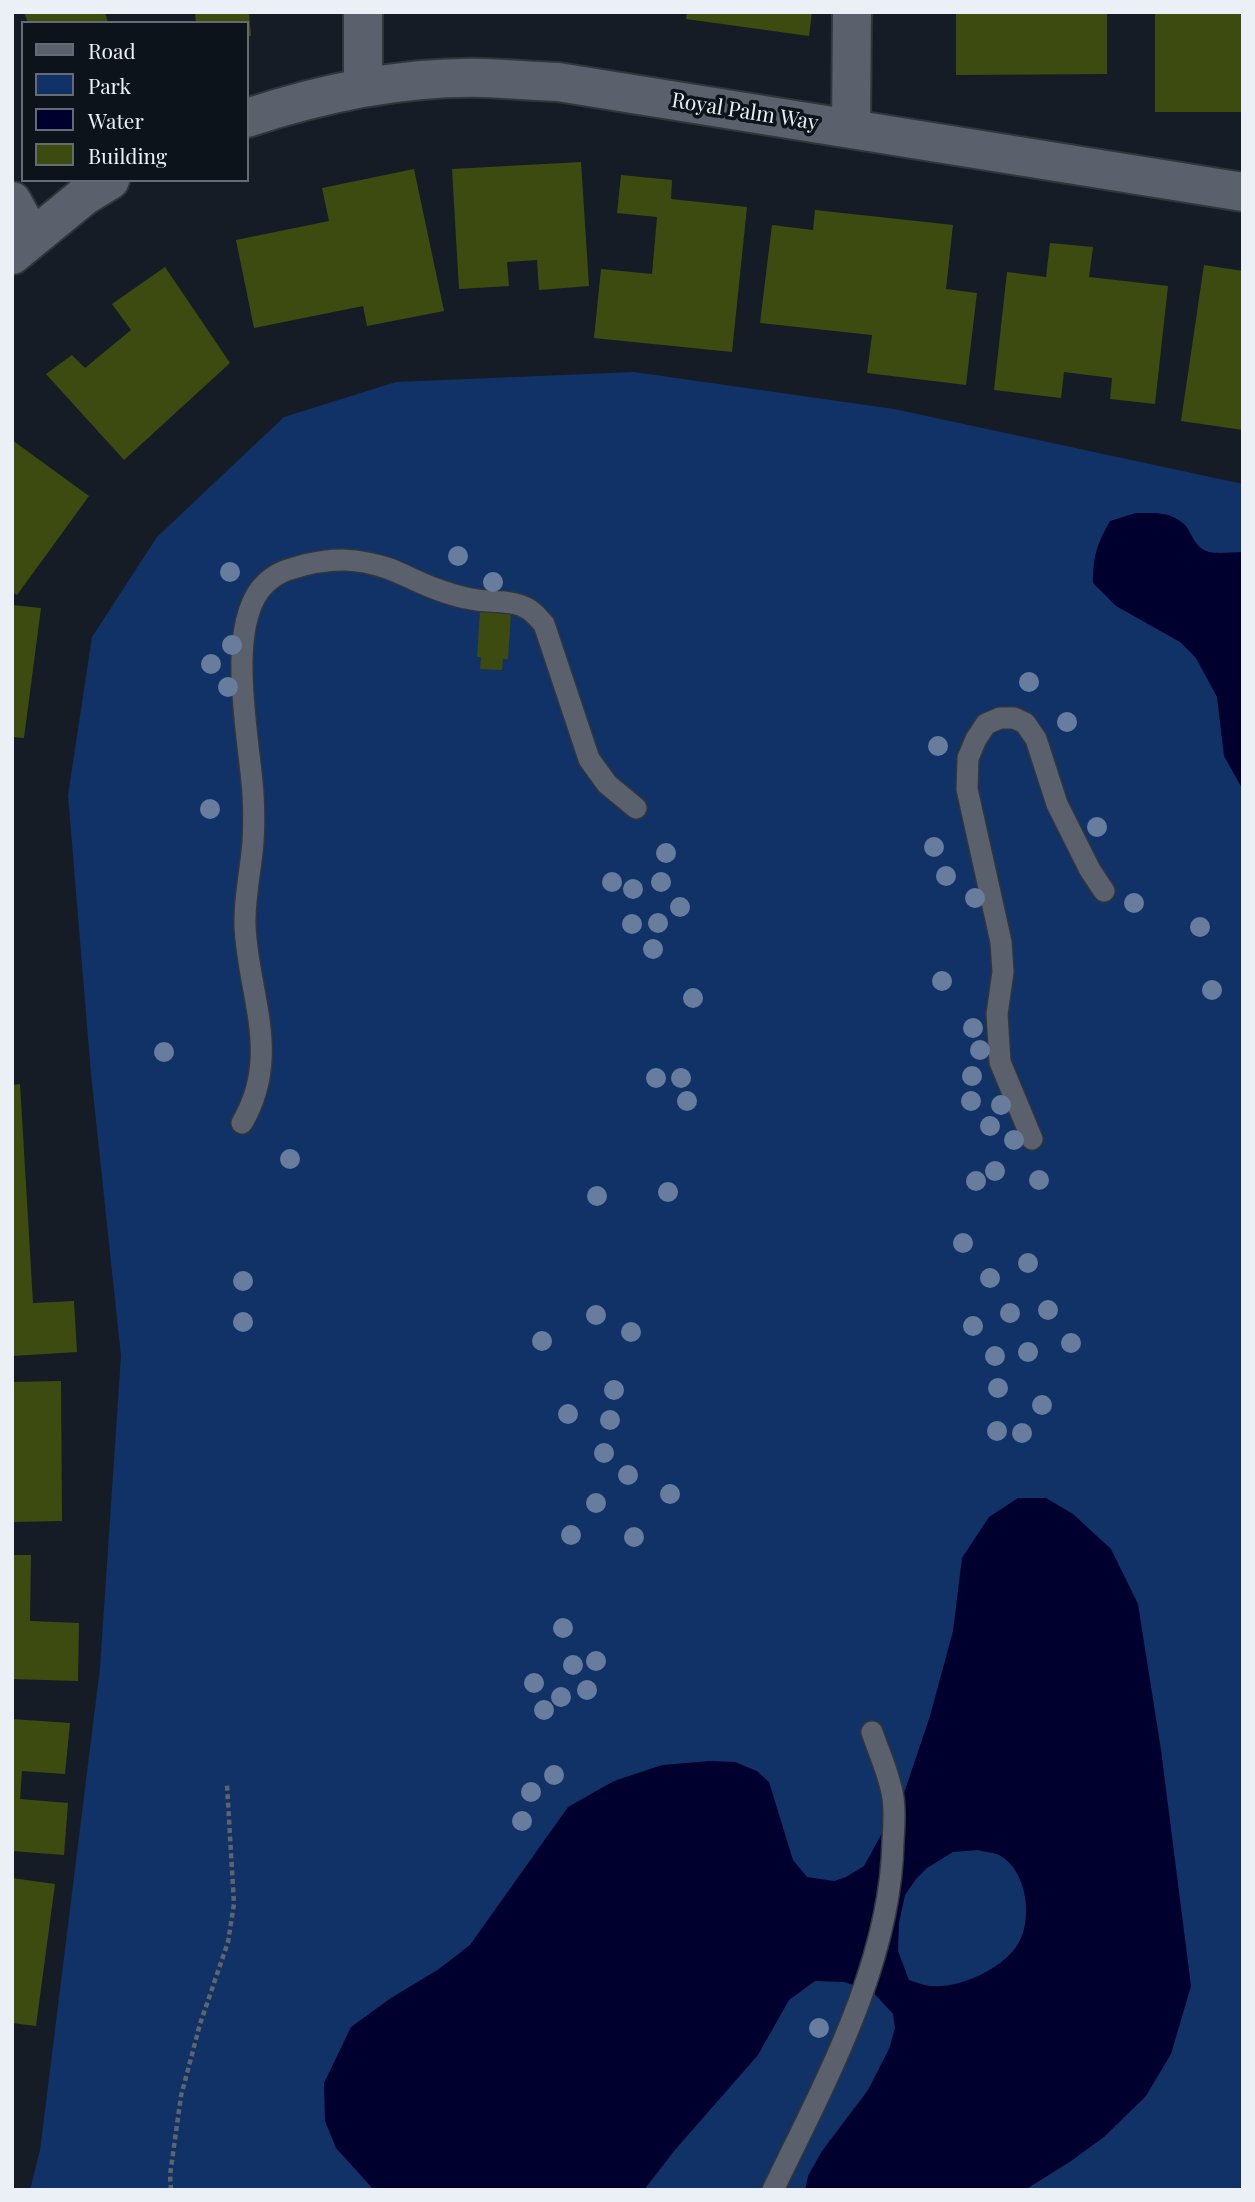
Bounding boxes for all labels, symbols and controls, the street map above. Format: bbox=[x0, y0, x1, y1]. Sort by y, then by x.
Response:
legend bbox=[21, 21, 248, 182]
text: Road bbox=[88, 36, 136, 64]
text: Park bbox=[88, 71, 131, 99]
street label: Royal Palm Way bbox=[670, 88, 820, 136]
text: Water bbox=[88, 106, 144, 134]
text: Building bbox=[88, 141, 167, 169]

